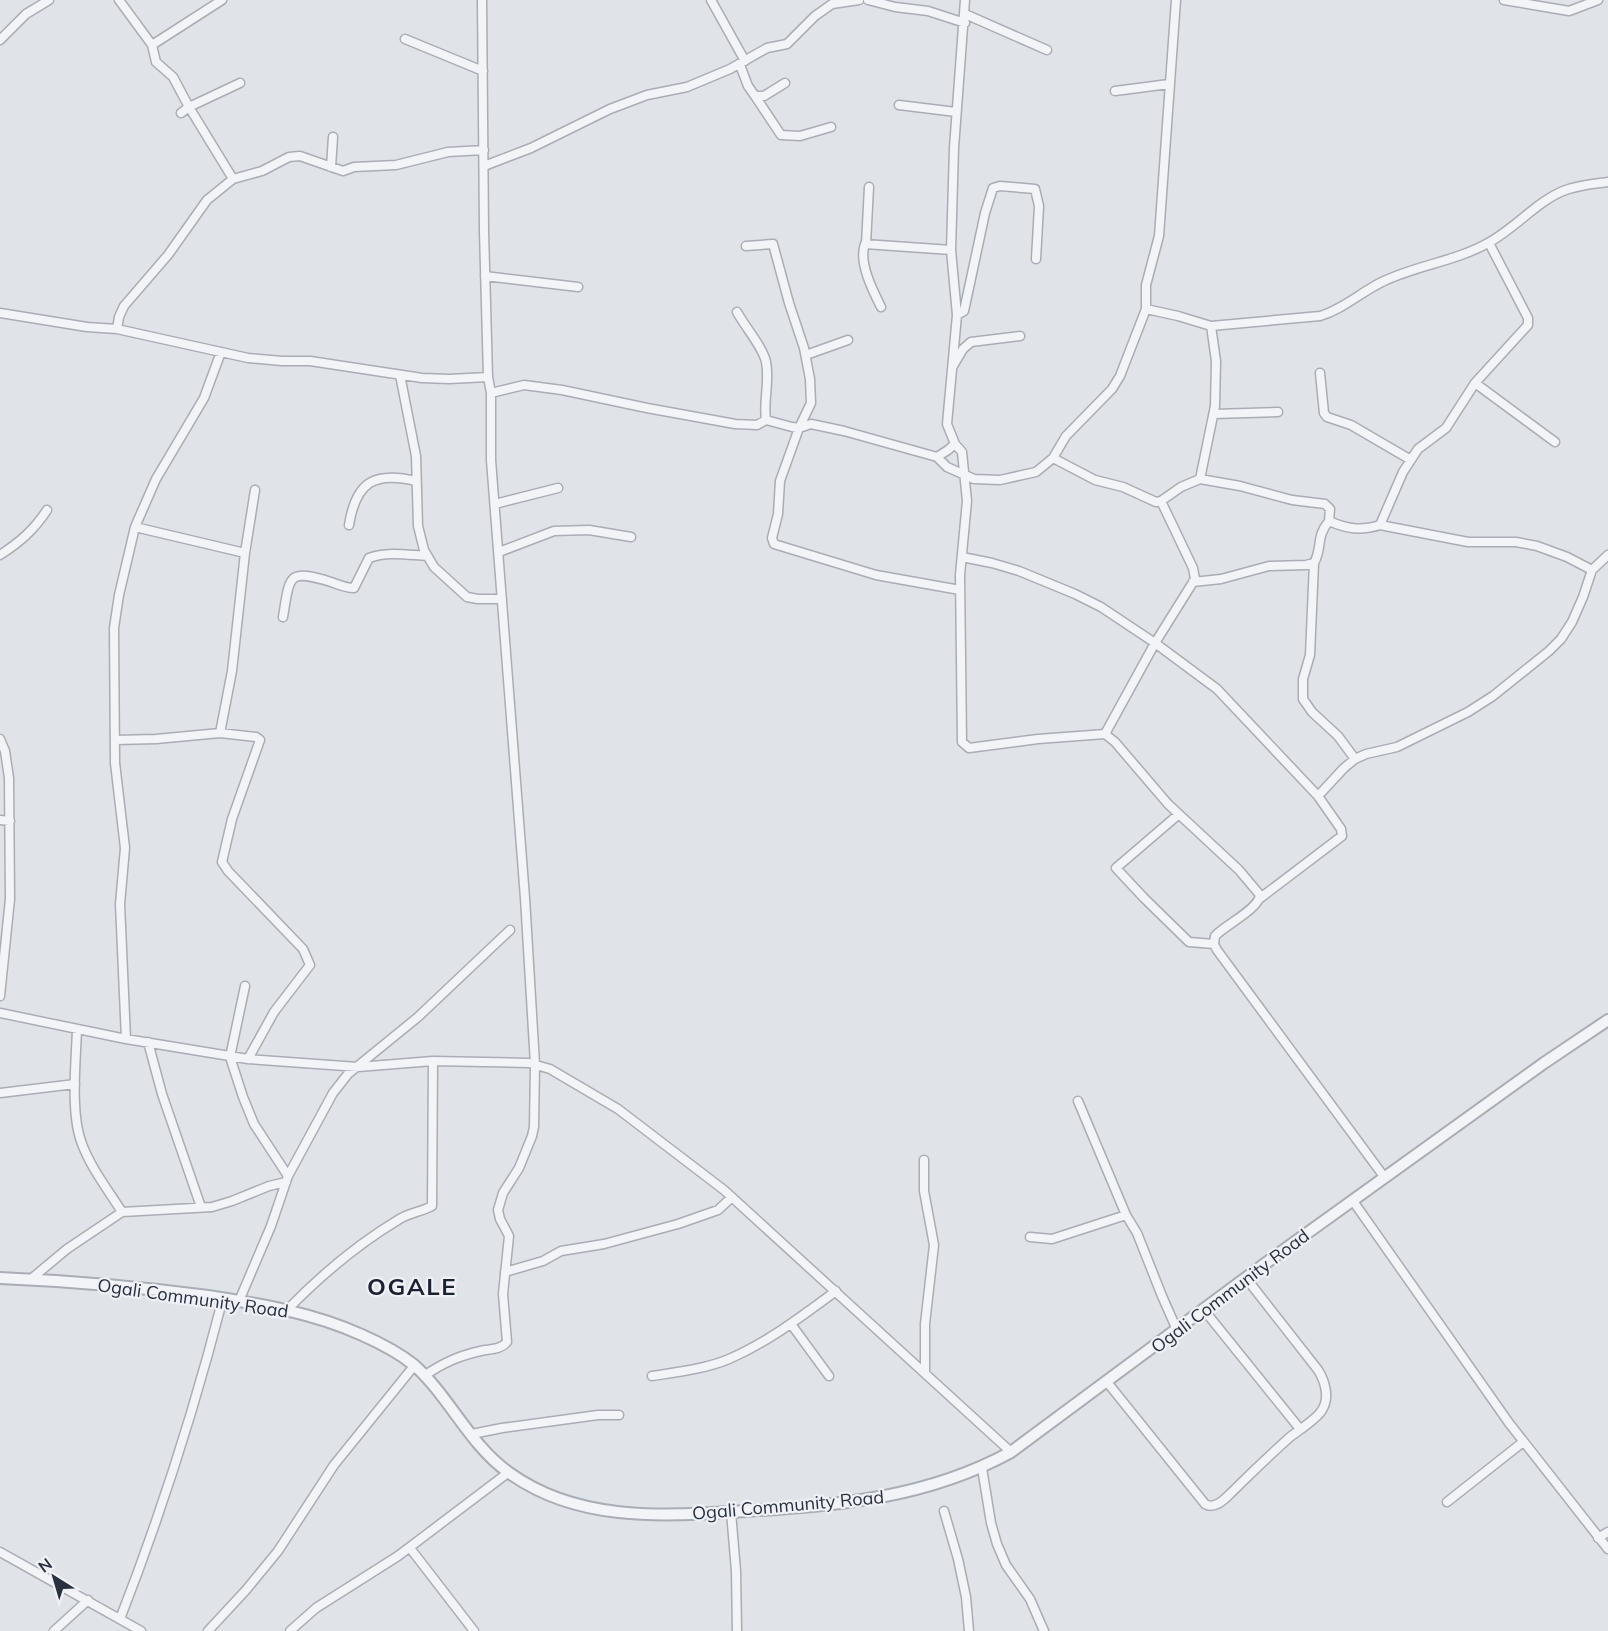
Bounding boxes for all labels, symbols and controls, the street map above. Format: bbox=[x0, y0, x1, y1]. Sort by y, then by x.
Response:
street label: Ogali Community Road bbox=[1146, 1224, 1314, 1358]
district label: OGALE bbox=[367, 1271, 457, 1301]
street label: Ogali Community Road bbox=[96, 1273, 290, 1323]
street label: Ogali Community Road bbox=[691, 1485, 885, 1525]
north arrow bbox=[24, 1547, 84, 1607]
text: N bbox=[34, 1553, 56, 1577]

